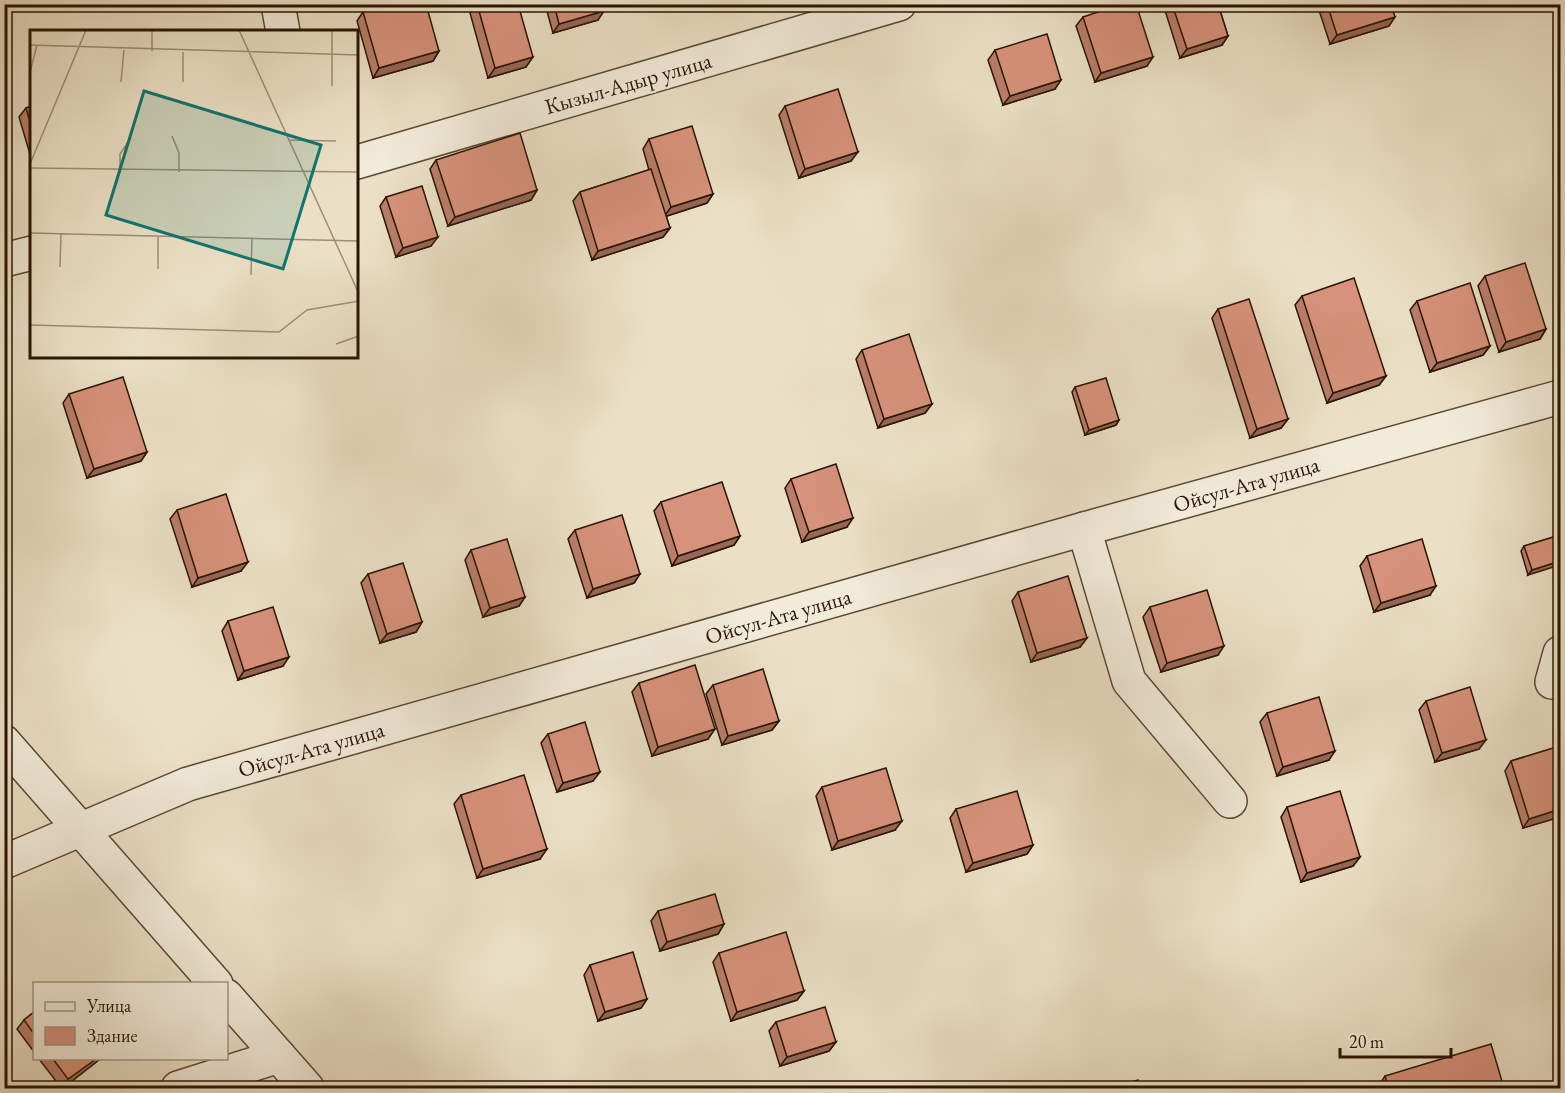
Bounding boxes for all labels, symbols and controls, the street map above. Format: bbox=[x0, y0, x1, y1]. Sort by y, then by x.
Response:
inset map bbox=[30, 30, 358, 358]
street label: Кызыл-Адыр улица bbox=[541, 46, 715, 121]
street label: Ойсул-Ата улица bbox=[1170, 450, 1323, 519]
street label: Ойсул-Ата улица bbox=[702, 582, 855, 651]
street label: Ойсул-Ата улица bbox=[235, 715, 388, 784]
legend bbox=[33, 982, 228, 1060]
text: Улица bbox=[86, 994, 132, 1017]
scale bar bbox=[1340, 1021, 1451, 1059]
text: Здание bbox=[87, 1024, 137, 1047]
text: 20 m bbox=[1349, 1030, 1384, 1053]

